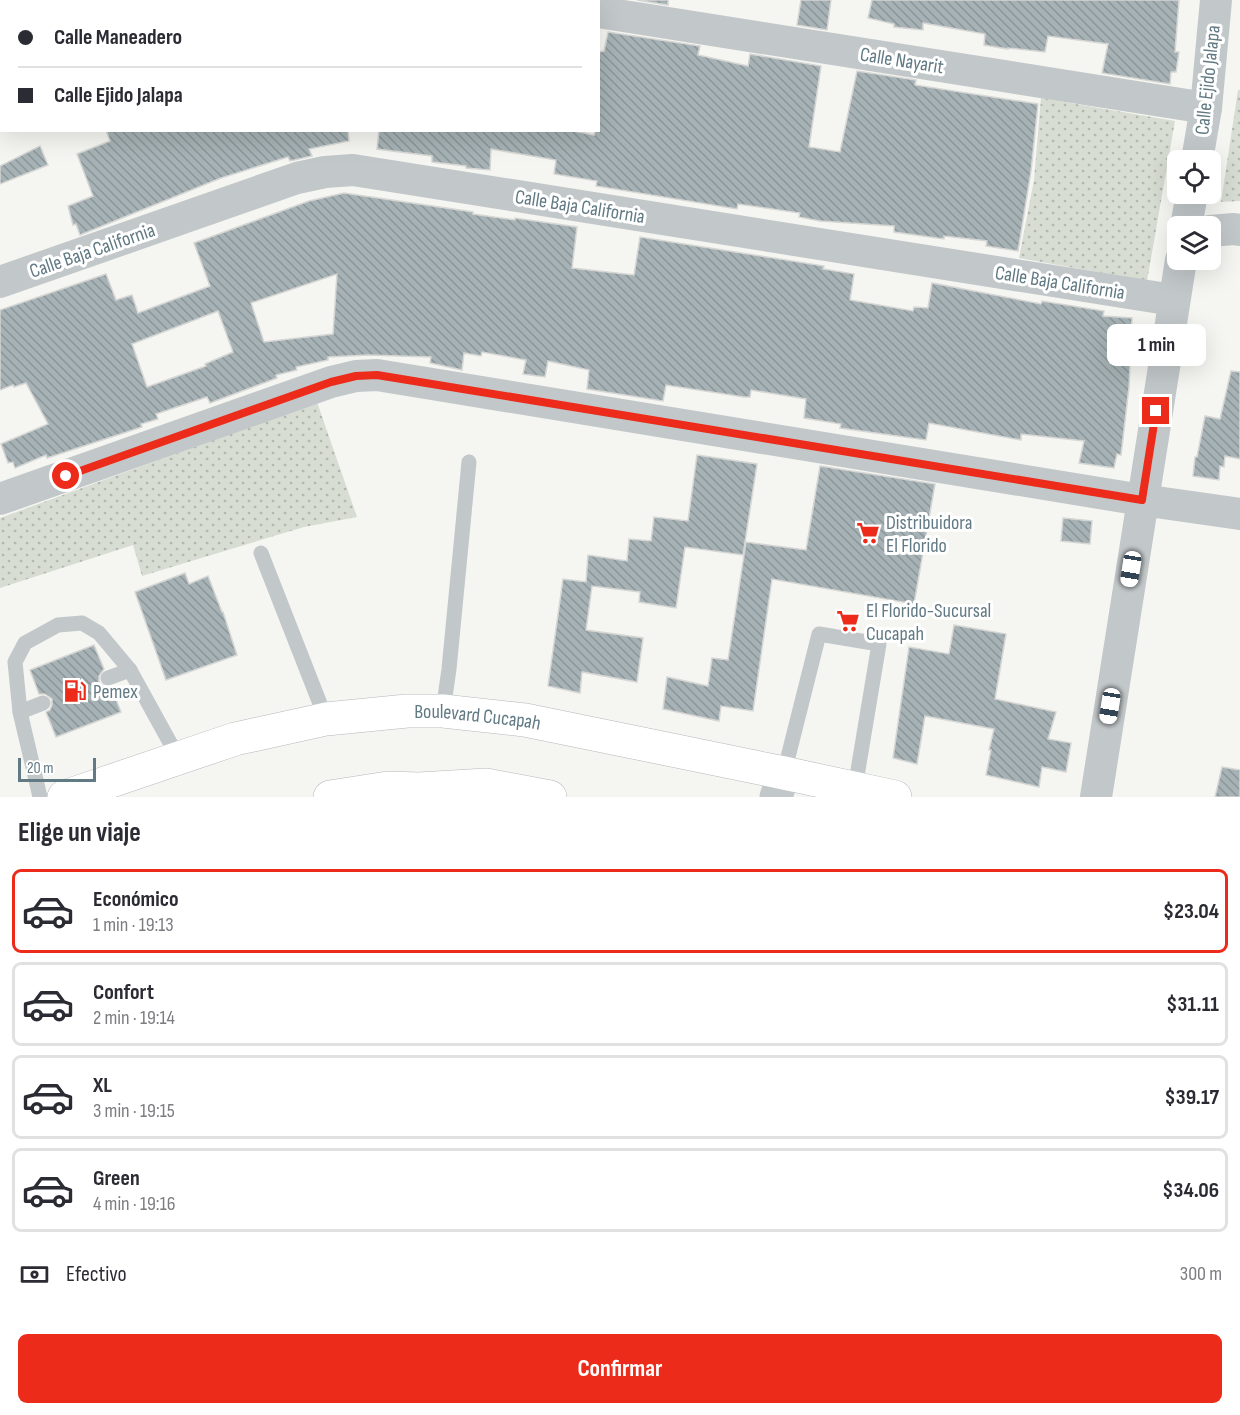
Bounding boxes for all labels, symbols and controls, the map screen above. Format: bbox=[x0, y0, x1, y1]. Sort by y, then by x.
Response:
text: Calle Maneadero bbox=[54, 24, 182, 51]
street label: Calle Ejido Jalapa bbox=[1190, 24, 1226, 136]
street label: Calle Nayarit bbox=[858, 43, 945, 79]
text: Calle Ejido Jalapa bbox=[54, 82, 183, 109]
map controls bbox=[1167, 150, 1221, 270]
button: locate bbox=[1167, 150, 1221, 204]
street label: Calle Baja California bbox=[513, 185, 646, 229]
button: layers bbox=[1167, 216, 1221, 270]
street label: Calle Baja California bbox=[26, 218, 158, 284]
street label: Calle Baja California bbox=[993, 261, 1126, 305]
callout: 1 min bbox=[1106, 324, 1206, 366]
text: 1 min bbox=[1138, 333, 1175, 357]
route end bbox=[1142, 397, 1169, 424]
route start bbox=[52, 462, 79, 489]
place label: Distribuidora El Florido bbox=[886, 511, 972, 558]
supermarket icon: Distribuidora El Florido bbox=[855, 520, 881, 546]
car bbox=[1119, 550, 1143, 588]
place label: El Florido-Sucursal Cucapah bbox=[866, 599, 991, 646]
supermarket icon: El Florido-Sucursal Cucapah bbox=[835, 608, 861, 634]
fuel station icon: Pemex bbox=[62, 678, 88, 704]
place label: Pemex bbox=[93, 680, 138, 704]
car bbox=[1098, 687, 1122, 725]
street label: Boulevard Cucapah bbox=[414, 700, 543, 736]
scale bar bbox=[18, 755, 96, 782]
text: 20 m bbox=[27, 759, 54, 778]
text: Elige un viaje bbox=[18, 817, 141, 849]
icon: car bbox=[21, 884, 75, 938]
text: Económico bbox=[93, 886, 179, 913]
text: $23.04 bbox=[1163, 898, 1219, 925]
text: 1 min · 19:13 bbox=[93, 913, 174, 937]
icon: car bbox=[21, 977, 75, 1031]
text: Confort bbox=[93, 979, 154, 1006]
text: $31.11 bbox=[1166, 991, 1219, 1018]
text: 2 min · 19:14 bbox=[93, 1006, 175, 1030]
icon: car bbox=[21, 1070, 75, 1124]
text: XL bbox=[93, 1072, 112, 1099]
text: $39.17 bbox=[1165, 1084, 1219, 1111]
text: 3 min · 19:15 bbox=[93, 1099, 175, 1123]
icon: car bbox=[21, 1163, 75, 1217]
text: Green bbox=[93, 1165, 140, 1192]
text: $34.06 bbox=[1162, 1177, 1219, 1204]
text: 4 min · 19:16 bbox=[93, 1192, 175, 1216]
icon: cash bbox=[18, 1258, 51, 1291]
text: Efectivo bbox=[66, 1261, 127, 1288]
text: 300 m bbox=[1180, 1262, 1222, 1286]
button: Confirmar bbox=[18, 1334, 1222, 1403]

